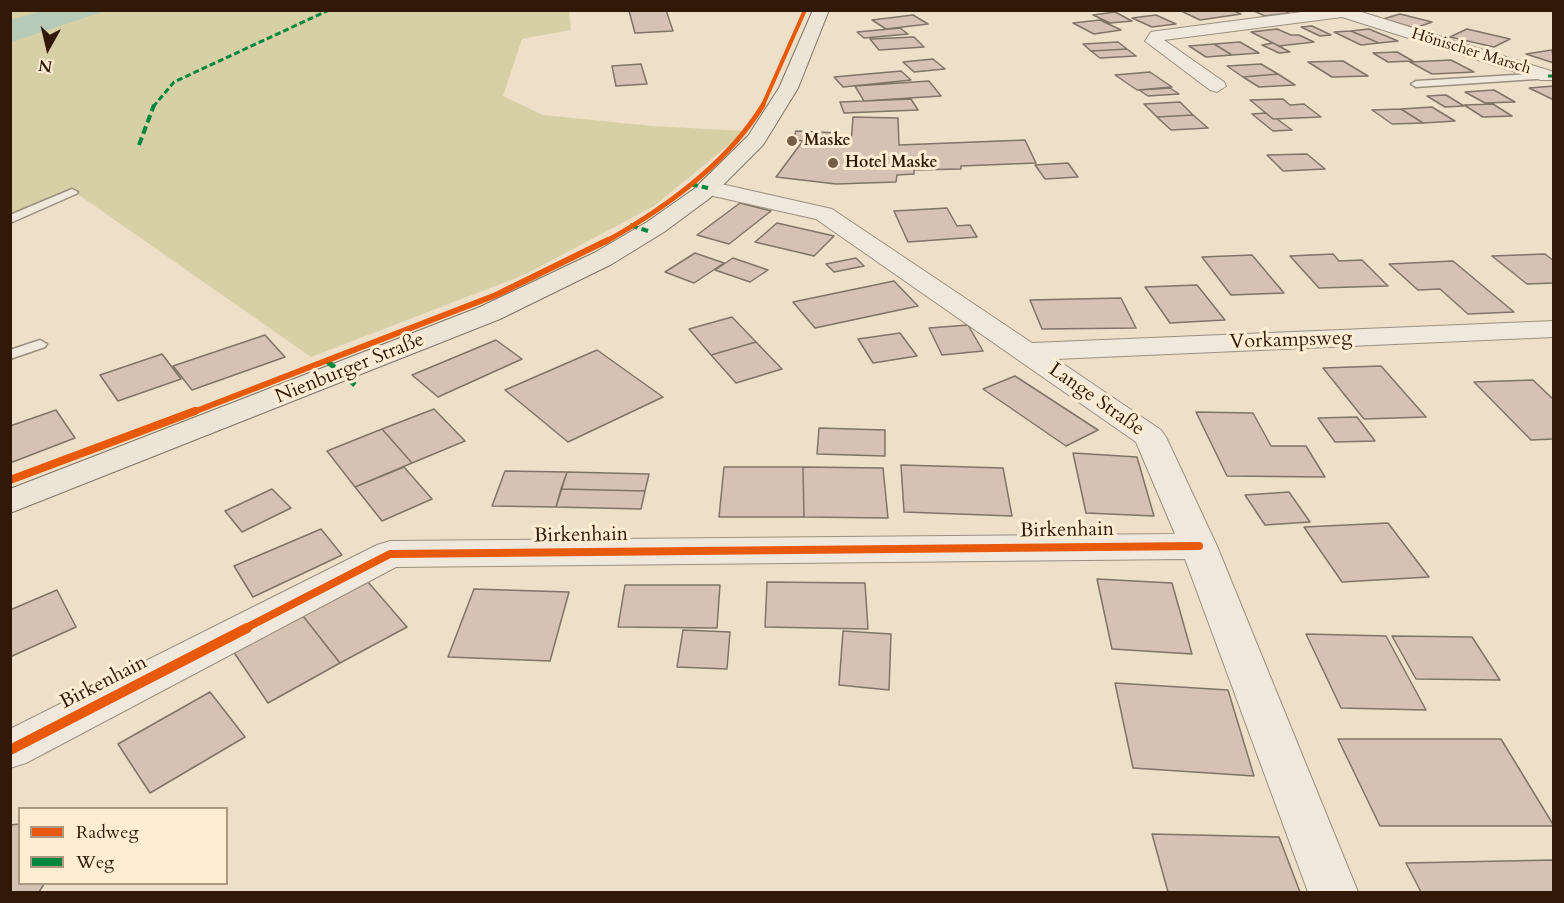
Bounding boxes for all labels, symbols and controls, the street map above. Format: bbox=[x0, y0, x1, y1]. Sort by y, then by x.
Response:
north arrow bbox=[18, 18, 78, 78]
street label: Hönischer Marsch bbox=[1409, 25, 1533, 79]
text: N bbox=[37, 54, 54, 78]
place label: Maske bbox=[804, 131, 851, 151]
marker: Maske bbox=[785, 134, 799, 148]
place label: Hotel Maske bbox=[845, 153, 937, 173]
marker: Hotel Maske bbox=[826, 156, 840, 170]
street label: Vorkampsweg bbox=[1229, 327, 1353, 355]
street label: Nienburger Straße bbox=[272, 328, 428, 410]
street label: Lange Straße bbox=[1044, 358, 1148, 442]
street label: Birkenhain bbox=[1020, 518, 1114, 544]
street label: Birkenhain bbox=[534, 523, 628, 549]
street label: Birkenhain bbox=[57, 651, 151, 715]
legend bbox=[18, 807, 228, 885]
text: Radweg bbox=[76, 820, 139, 845]
text: Weg bbox=[76, 850, 114, 875]

